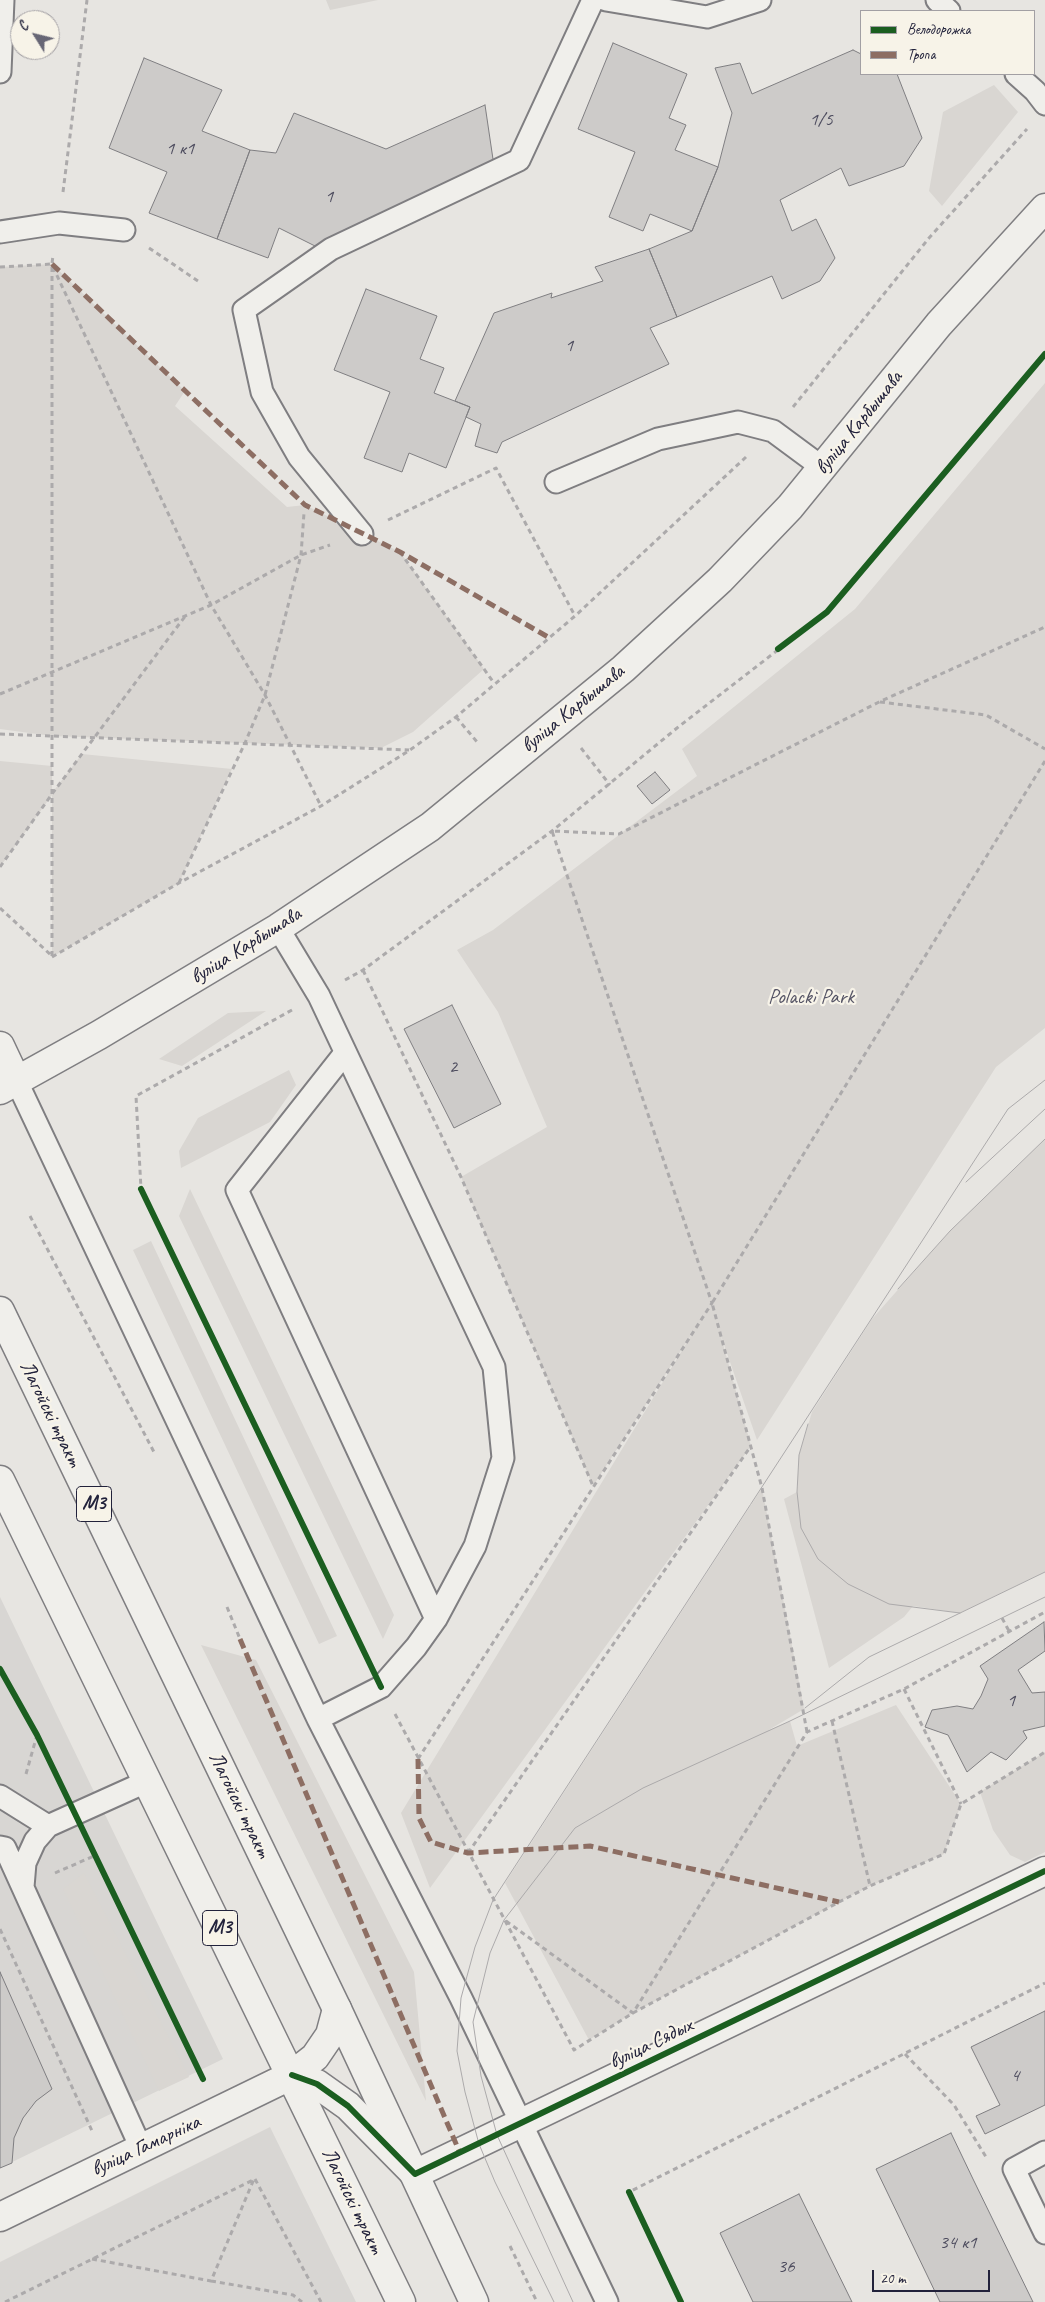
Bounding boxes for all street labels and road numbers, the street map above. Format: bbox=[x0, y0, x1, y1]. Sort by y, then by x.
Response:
street label: вуліца Карбышава bbox=[810, 366, 908, 480]
street label: вуліца Карбышава bbox=[516, 660, 630, 758]
street label: вуліца Карбышава bbox=[186, 902, 306, 990]
street label: Лагойскі тракт bbox=[14, 1357, 86, 1471]
road number: М3 bbox=[76, 1486, 112, 1522]
street label: Лагойскі тракт bbox=[203, 1748, 275, 1862]
road number: М3 bbox=[202, 1910, 238, 1946]
street label: вуліца Сядых bbox=[605, 2013, 697, 2075]
street label: вуліца Гамарніка bbox=[87, 2110, 205, 2182]
street label: Лагойскі тракт bbox=[316, 2144, 388, 2258]

